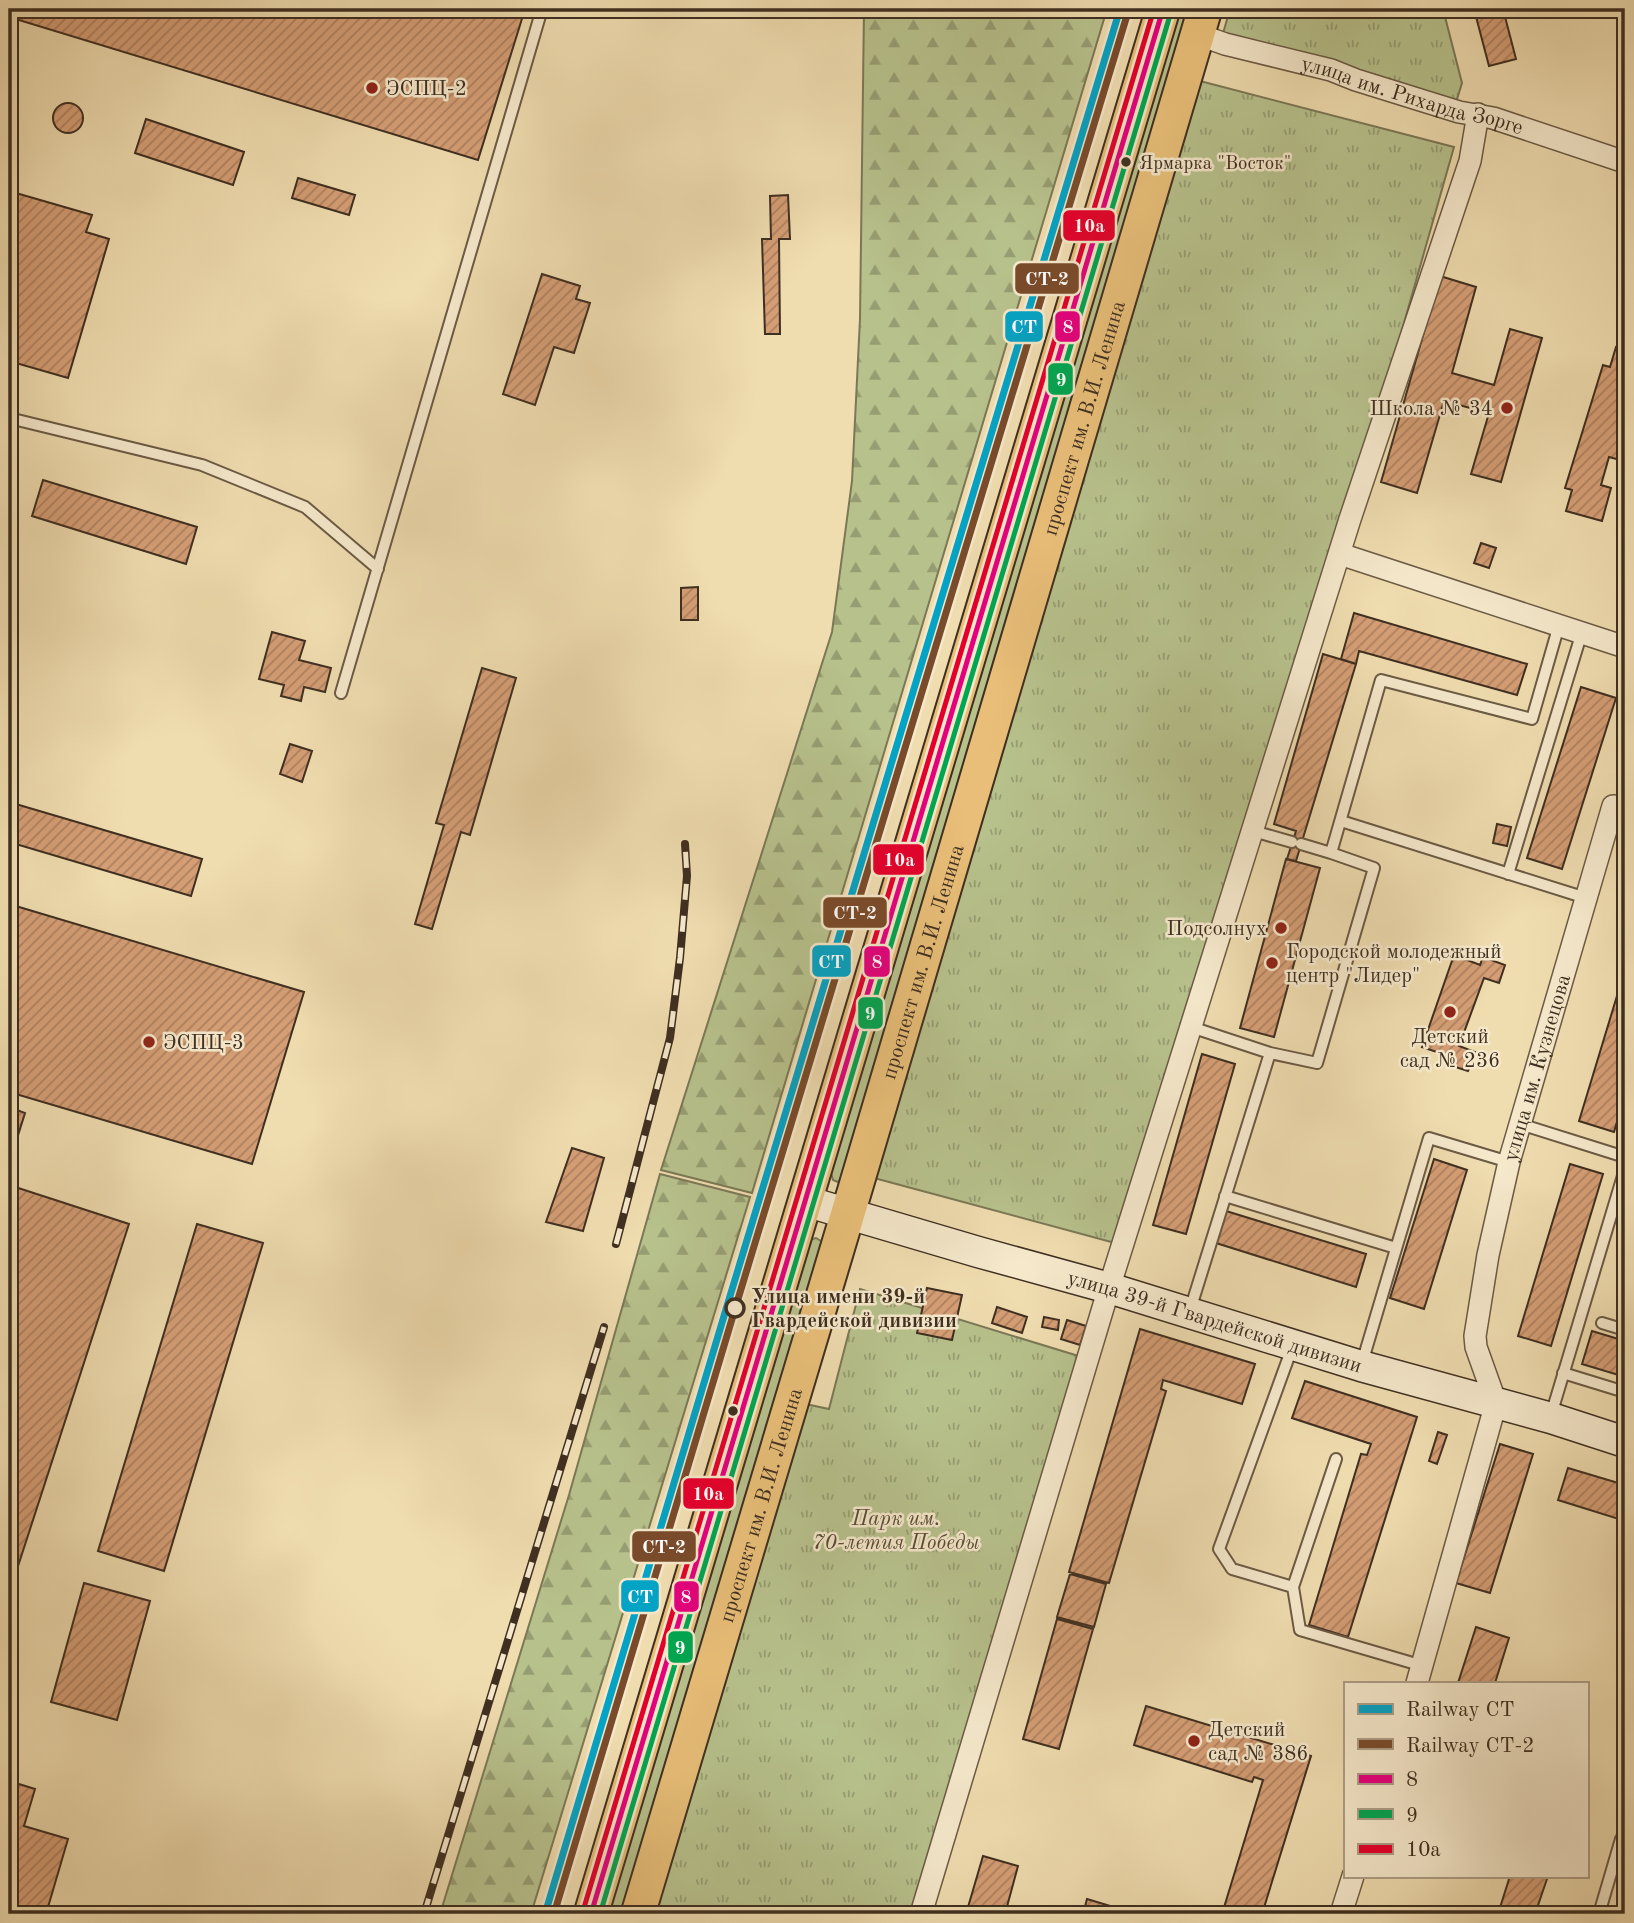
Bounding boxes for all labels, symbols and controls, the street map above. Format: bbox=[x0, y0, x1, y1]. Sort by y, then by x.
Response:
street label: улица им. Рихарда Зорге bbox=[1299, 54, 1525, 139]
place label: ЭСПЦ-2 bbox=[386, 79, 467, 100]
marker: ЭСПЦ-2 bbox=[364, 80, 380, 96]
marker: Ярмарка "Восток" bbox=[1119, 155, 1133, 169]
place label: Ярмарка "Восток" bbox=[1139, 155, 1291, 174]
line badge: 10а bbox=[1062, 209, 1116, 242]
text: 10а bbox=[1073, 218, 1105, 237]
line badge: СТ-2 bbox=[1014, 262, 1080, 295]
text: СТ-2 bbox=[1025, 271, 1069, 290]
street label: проспект им. В.И. Ленина bbox=[1040, 299, 1130, 538]
line badge: СТ bbox=[1004, 310, 1044, 343]
line badge: 8 bbox=[1054, 310, 1081, 343]
text: СТ bbox=[1011, 319, 1037, 338]
text: 8 bbox=[1062, 319, 1074, 338]
line badge: 9 bbox=[1047, 362, 1074, 396]
text: 9 bbox=[1055, 372, 1067, 391]
place label: Школа № 34 bbox=[1369, 399, 1493, 420]
marker: Школа № 34 bbox=[1499, 400, 1515, 416]
street label: проспект им. В.И. Ленина bbox=[879, 842, 969, 1082]
line badge: 10а bbox=[872, 843, 925, 876]
text: 10а bbox=[883, 852, 915, 871]
line badge: СТ-2 bbox=[822, 896, 888, 929]
text: СТ-2 bbox=[833, 905, 877, 924]
place label: Подсолнух bbox=[1167, 919, 1267, 940]
marker: Подсолнух bbox=[1273, 920, 1289, 936]
place label: Городской молодежный центр "Лидер" bbox=[1286, 942, 1501, 987]
line badge: СТ bbox=[811, 944, 852, 978]
line badge: 8 bbox=[863, 945, 891, 978]
text: СТ bbox=[818, 954, 844, 973]
text: 8 bbox=[871, 954, 883, 973]
marker: Городской молодежный центр "Лидер" bbox=[1264, 955, 1280, 971]
street label: улица им. Кузнецова bbox=[1501, 972, 1575, 1164]
line badge: 9 bbox=[857, 996, 884, 1030]
marker: Детский сад № 236 bbox=[1442, 1004, 1458, 1020]
text: 9 bbox=[864, 1006, 876, 1025]
place label: Детский сад № 236 bbox=[1400, 1027, 1500, 1072]
place label: ЭСПЦ-3 bbox=[163, 1033, 244, 1054]
marker: ЭСПЦ-3 bbox=[141, 1034, 157, 1050]
street label: улица 39-й Гвардейской дивизии bbox=[1065, 1268, 1364, 1378]
place label: Улица имени 39-й Гвардейской дивизии bbox=[751, 1287, 957, 1332]
marker: Улица имени 39-й Гвардейской дивизии bbox=[725, 1298, 745, 1318]
street label: проспект им. В.И. Ленина bbox=[717, 1386, 807, 1625]
unlabelled marker bbox=[726, 1404, 740, 1418]
line badge: 10а bbox=[682, 1477, 735, 1510]
text: 10а bbox=[692, 1486, 724, 1505]
park label: Парк им. 70-летия Победы bbox=[812, 1509, 980, 1554]
line badge: СТ-2 bbox=[631, 1530, 697, 1563]
text: СТ-2 bbox=[642, 1539, 686, 1558]
line badge: СТ bbox=[620, 1579, 660, 1613]
line badge: 8 bbox=[673, 1580, 700, 1613]
text: СТ bbox=[627, 1589, 653, 1608]
text: 8 bbox=[680, 1589, 692, 1608]
line badge: 9 bbox=[667, 1630, 694, 1664]
text: 9 bbox=[674, 1640, 686, 1659]
legend bbox=[1344, 1682, 1588, 1878]
text: Railway СТ bbox=[1406, 1700, 1515, 1721]
place label: Детский сад № 386 bbox=[1208, 1720, 1309, 1765]
marker: Детский сад № 386 bbox=[1186, 1733, 1202, 1749]
text: Railway СТ-2 bbox=[1406, 1736, 1534, 1757]
text: 8 bbox=[1406, 1770, 1418, 1791]
text: 9 bbox=[1406, 1806, 1418, 1827]
text: 10а bbox=[1406, 1840, 1441, 1861]

